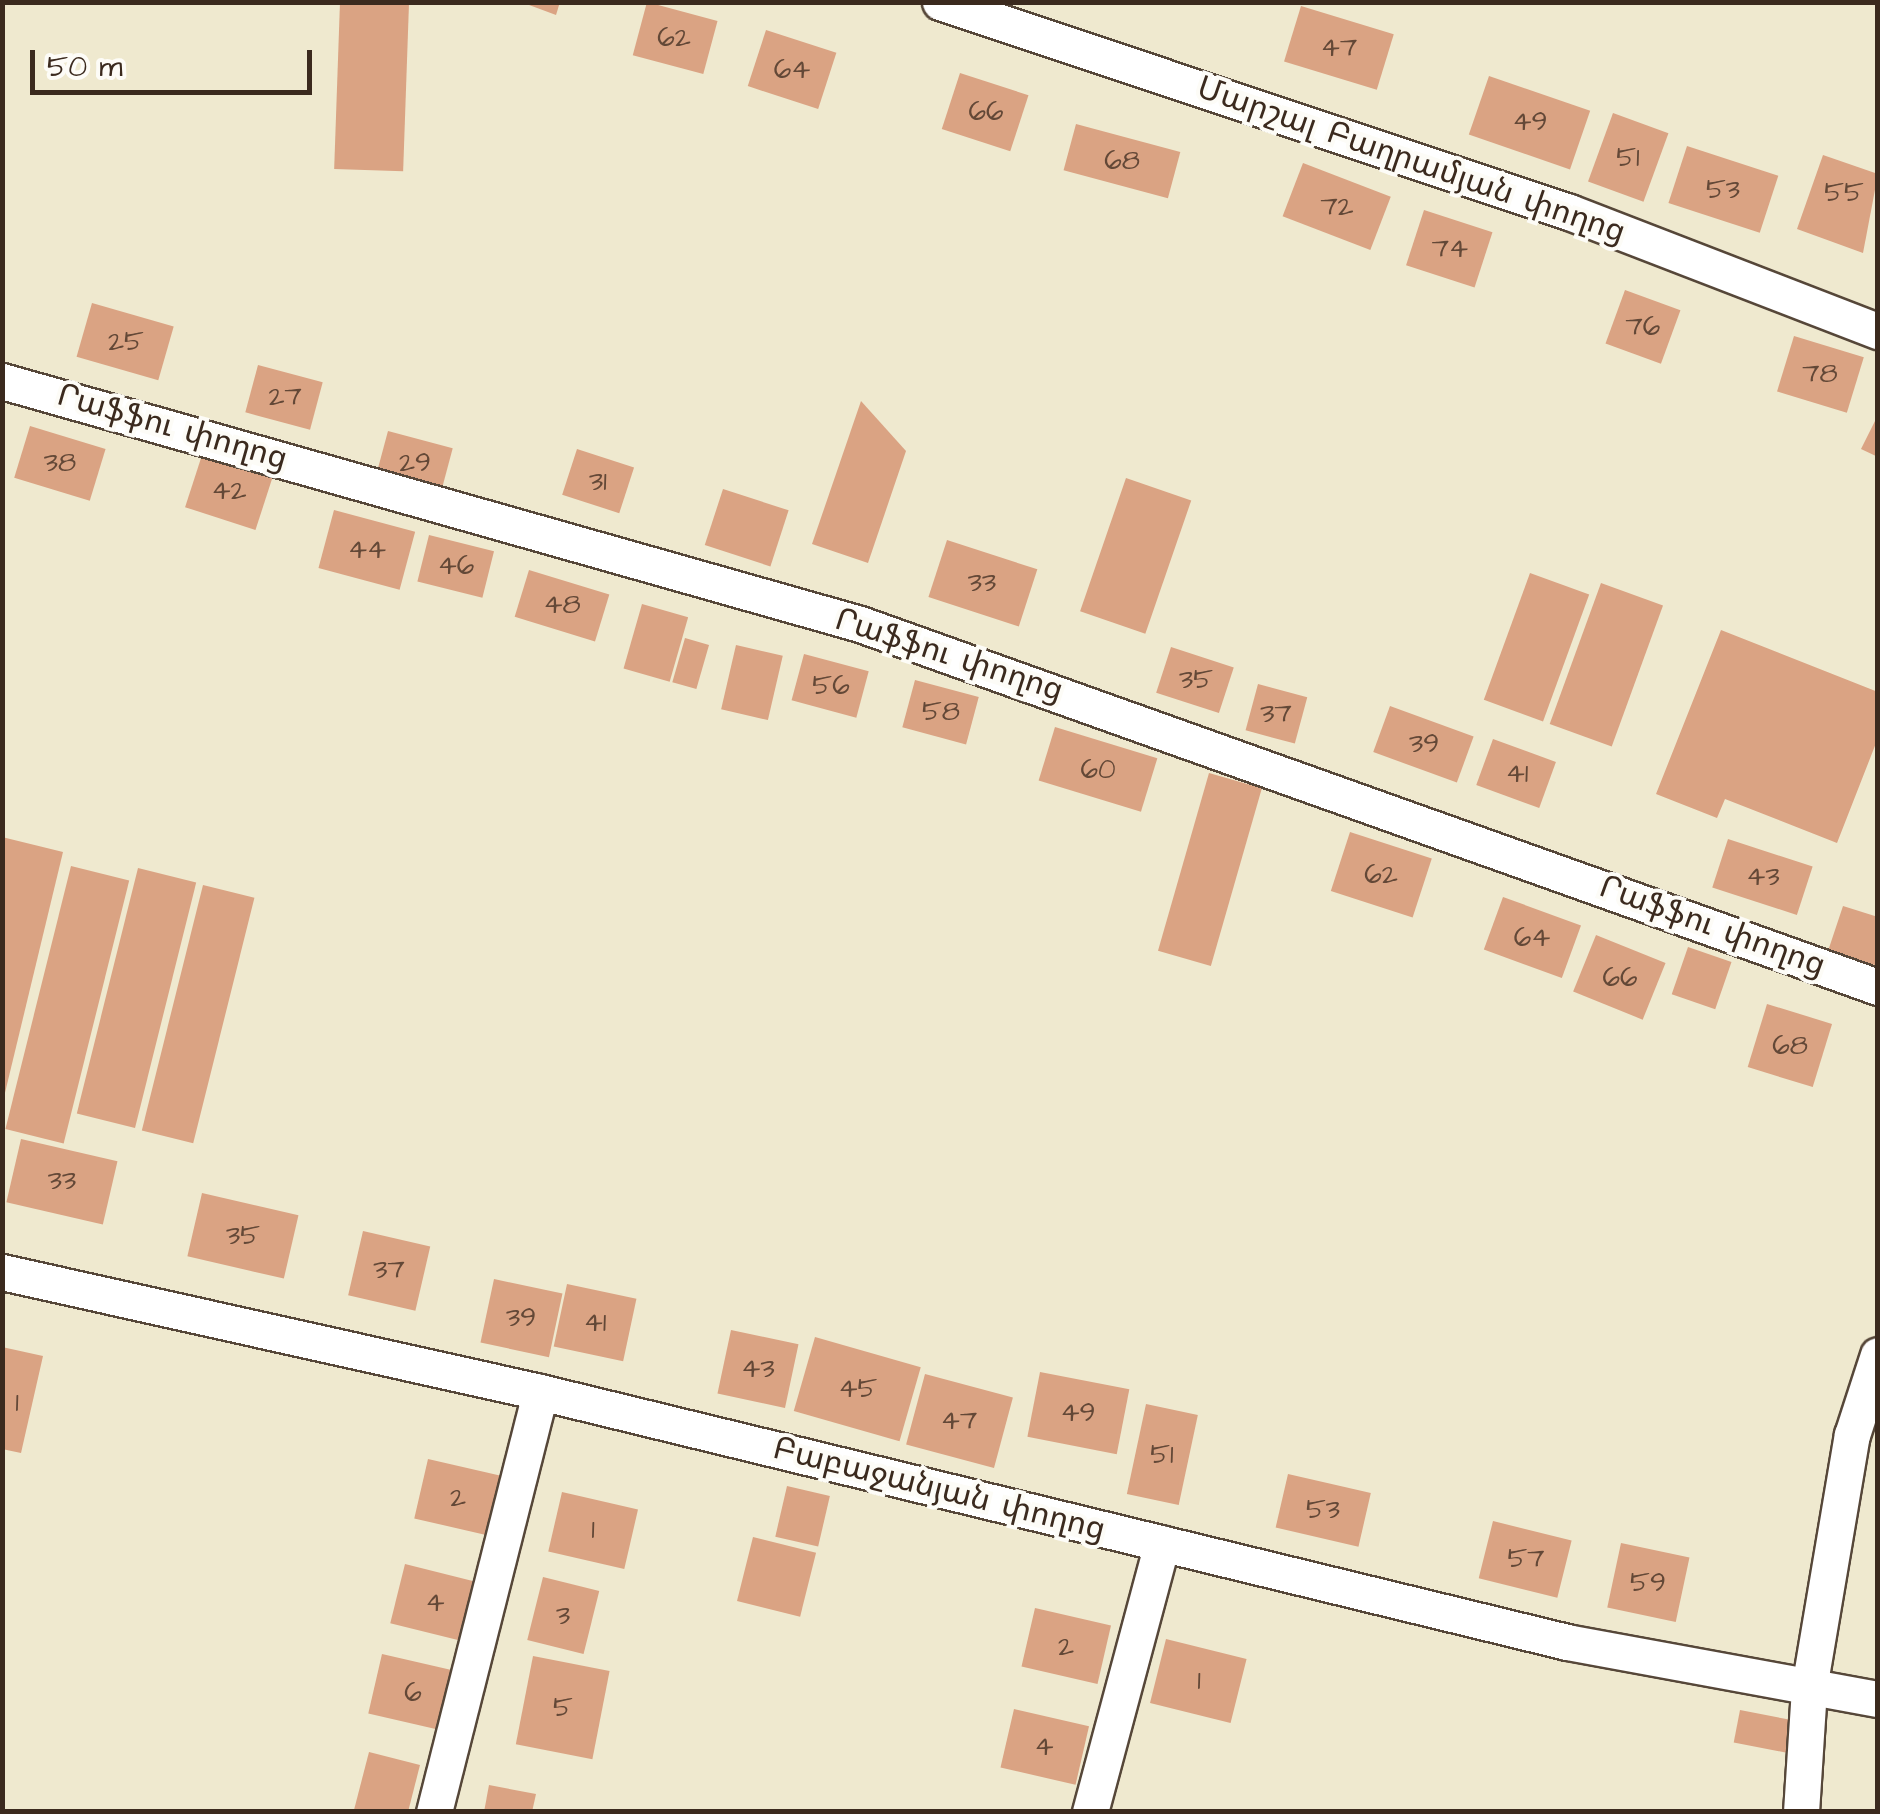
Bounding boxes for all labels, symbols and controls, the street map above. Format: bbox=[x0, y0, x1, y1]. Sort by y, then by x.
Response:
house number: 62 bbox=[657, 21, 691, 55]
scale bar bbox=[35, 30, 318, 92]
house number: 47 bbox=[1321, 31, 1357, 65]
text: 50 m bbox=[47, 46, 123, 88]
house number: 64 bbox=[774, 53, 810, 87]
street label: Մարշալ Բաղրամյան փողոց bbox=[1192, 69, 1630, 253]
house number: 66 bbox=[968, 95, 1004, 129]
house number: 49 bbox=[1512, 105, 1548, 139]
house number: 51 bbox=[1616, 141, 1640, 175]
house number: 68 bbox=[1104, 144, 1140, 178]
house number: 53 bbox=[1706, 173, 1740, 207]
house number: 55 bbox=[1824, 176, 1864, 210]
house number: 72 bbox=[1320, 190, 1354, 224]
house number: 74 bbox=[1432, 232, 1468, 266]
house number: 76 bbox=[1626, 310, 1660, 344]
house number: 25 bbox=[108, 325, 144, 359]
house number: 78 bbox=[1802, 357, 1838, 391]
street label: Րաֆֆու փողոց bbox=[52, 377, 292, 479]
house number: 27 bbox=[268, 380, 302, 414]
house number: 38 bbox=[44, 446, 76, 480]
house number: 29 bbox=[399, 446, 431, 480]
house number: 31 bbox=[589, 465, 607, 499]
house number: 42 bbox=[211, 474, 247, 508]
house number: 44 bbox=[348, 533, 386, 567]
house number: 46 bbox=[438, 549, 474, 583]
house number: 33 bbox=[968, 566, 996, 600]
house number: 48 bbox=[543, 588, 581, 622]
street label: Րաֆֆու փողոց bbox=[830, 601, 1068, 711]
house number: 35 bbox=[1179, 663, 1213, 697]
house number: 56 bbox=[812, 669, 850, 703]
house number: 58 bbox=[922, 695, 960, 729]
house number: 37 bbox=[1260, 697, 1292, 731]
house number: 39 bbox=[1409, 727, 1439, 761]
house number: 60 bbox=[1080, 753, 1116, 787]
house number: 41 bbox=[1506, 757, 1528, 791]
house number: 62 bbox=[1364, 858, 1398, 892]
house number: 43 bbox=[1746, 860, 1780, 894]
street label: Րաֆֆու փողոց bbox=[1594, 868, 1830, 986]
house number: 64 bbox=[1514, 921, 1550, 955]
house number: 66 bbox=[1602, 961, 1638, 995]
house number: 68 bbox=[1772, 1029, 1808, 1063]
house number: 33 bbox=[48, 1164, 76, 1198]
house number: 35 bbox=[226, 1219, 260, 1253]
house number: 37 bbox=[373, 1253, 405, 1287]
house number: 39 bbox=[506, 1301, 536, 1335]
house number: 41 bbox=[584, 1306, 606, 1340]
house number: 43 bbox=[741, 1352, 775, 1386]
house number: 45 bbox=[839, 1372, 877, 1406]
house number: 1 bbox=[15, 1386, 19, 1420]
house number: 49 bbox=[1060, 1396, 1096, 1430]
house number: 47 bbox=[941, 1404, 977, 1438]
street label: Բաբաջանյան փողոց bbox=[769, 1430, 1109, 1550]
house number: 51 bbox=[1150, 1438, 1174, 1472]
house number: 2 bbox=[450, 1481, 466, 1515]
house number: 53 bbox=[1306, 1493, 1340, 1527]
house number: 1 bbox=[591, 1513, 595, 1547]
house number: 57 bbox=[1507, 1542, 1545, 1576]
house number: 59 bbox=[1630, 1566, 1666, 1600]
house number: 4 bbox=[425, 1586, 445, 1620]
house number: 3 bbox=[556, 1599, 570, 1633]
house number: 2 bbox=[1058, 1630, 1074, 1664]
house number: 1 bbox=[1197, 1664, 1201, 1698]
house number: 6 bbox=[404, 1676, 422, 1710]
house number: 5 bbox=[553, 1691, 573, 1725]
house number: 4 bbox=[1034, 1730, 1054, 1764]

